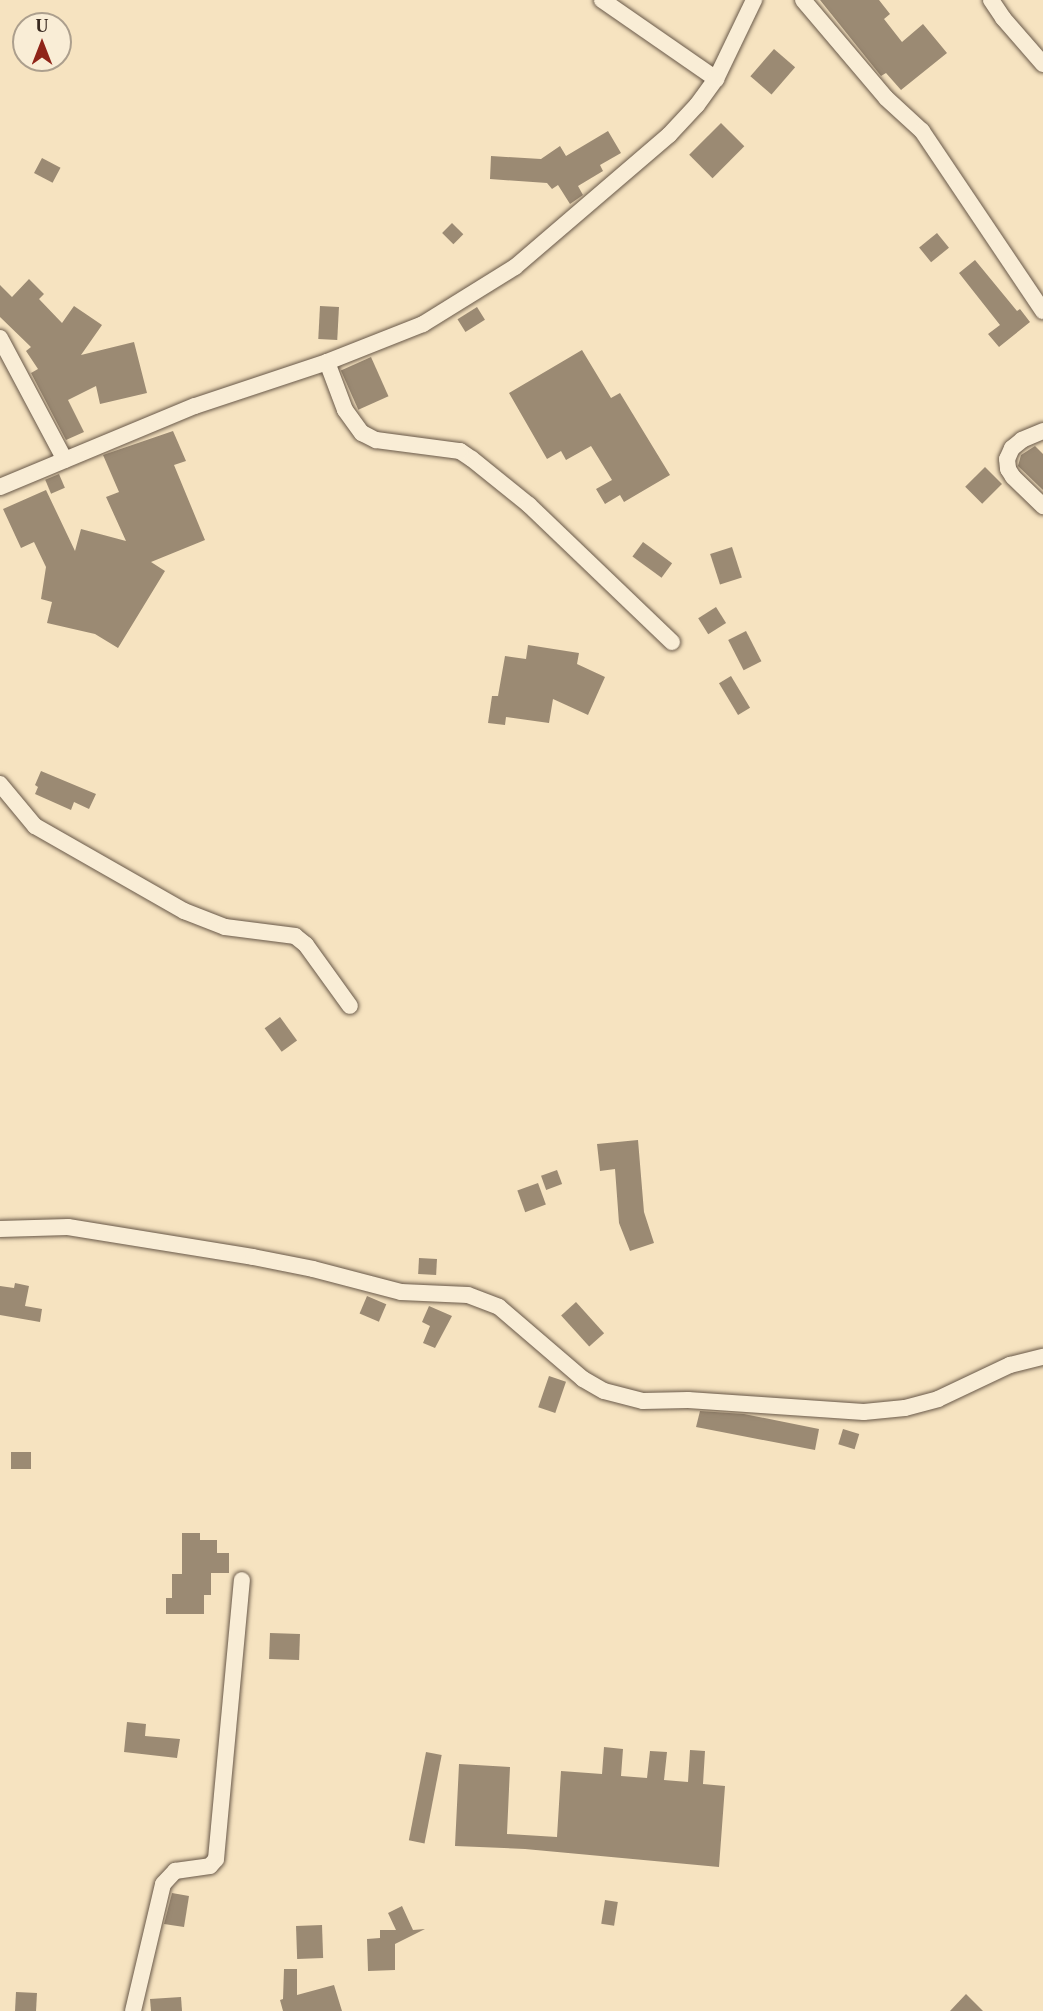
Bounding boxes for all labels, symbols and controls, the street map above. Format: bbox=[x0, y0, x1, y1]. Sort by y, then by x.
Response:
north arrow bbox=[12, 12, 72, 72]
text: U bbox=[36, 16, 49, 36]

